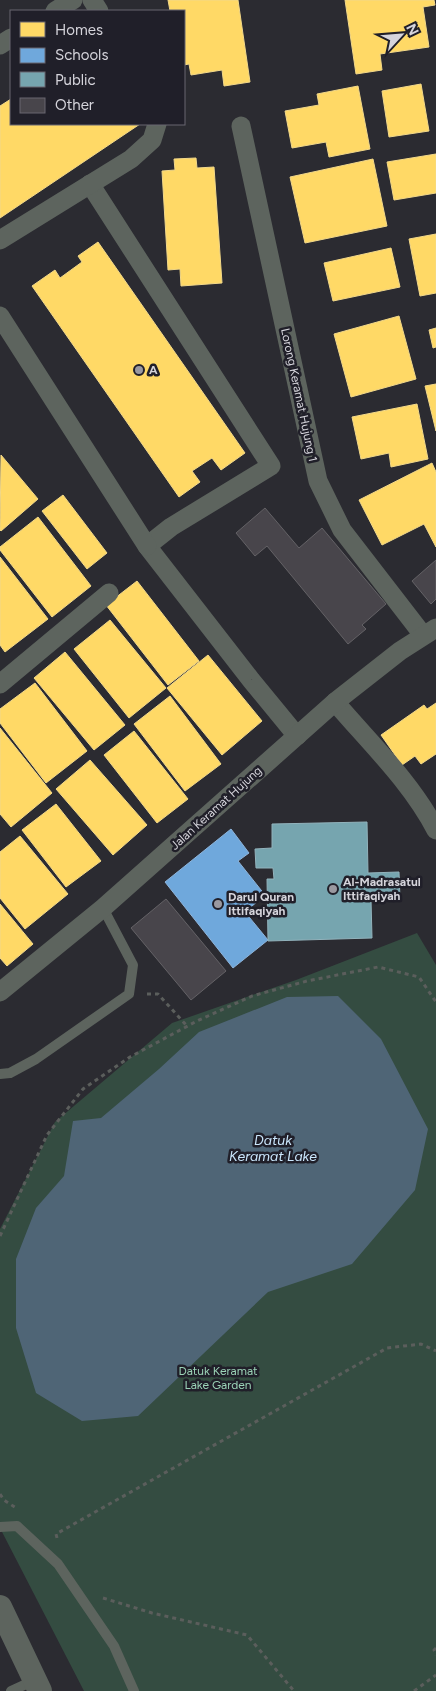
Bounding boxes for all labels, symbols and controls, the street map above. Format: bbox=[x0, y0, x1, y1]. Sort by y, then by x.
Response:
legend bbox=[10, 10, 185, 125]
north arrow bbox=[376, 10, 426, 60]
text: Homes bbox=[55, 21, 103, 39]
text: N bbox=[402, 21, 422, 38]
text: Schools bbox=[55, 46, 108, 64]
text: Public bbox=[55, 71, 96, 89]
text: Other bbox=[55, 96, 94, 114]
street label: Lorong Keramat Hujung 1 bbox=[278, 327, 320, 463]
place label: A bbox=[149, 363, 158, 377]
marker: A bbox=[133, 364, 145, 376]
street label: Jalan Keramat Hujung bbox=[168, 763, 264, 853]
place label: Al-Madrasatul Ittifaqiyah bbox=[343, 875, 421, 903]
marker: Al-Madrasatul Ittifaqiyah bbox=[327, 883, 339, 895]
place label: Darul Quran Ittifaqiyah bbox=[228, 890, 294, 918]
marker: Darul Quran Ittifaqiyah bbox=[212, 898, 224, 910]
water label: Datuk Keramat Lake bbox=[229, 1132, 317, 1165]
park label: Datuk Keramat Lake Garden bbox=[178, 1364, 258, 1392]

